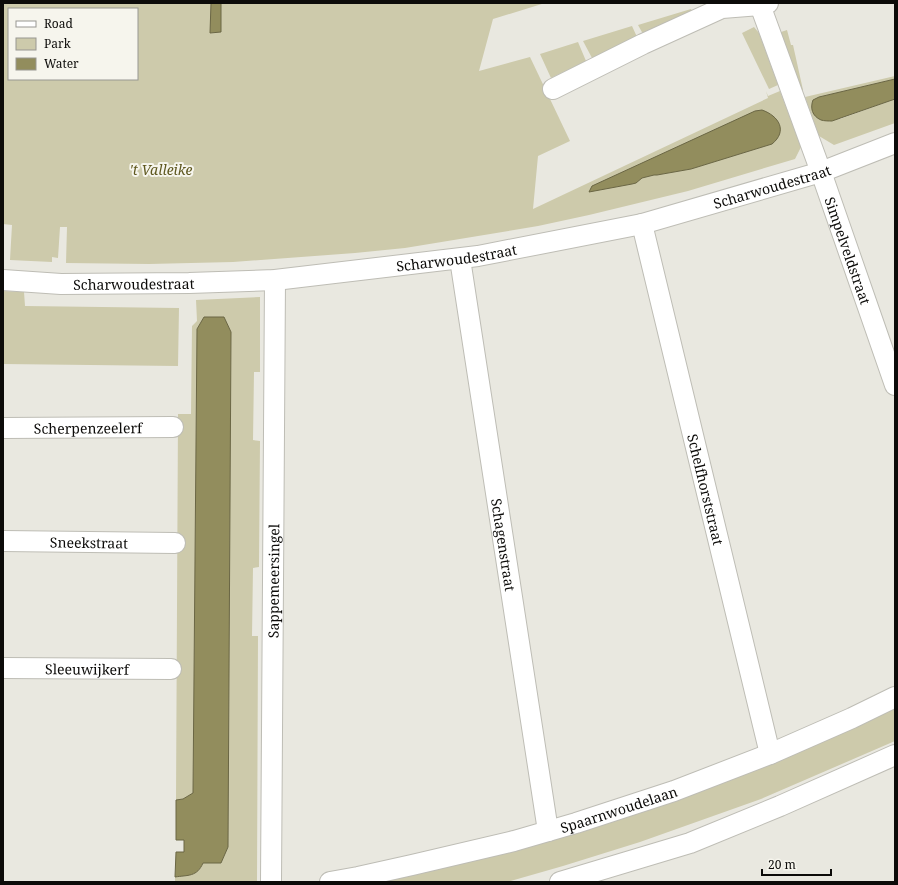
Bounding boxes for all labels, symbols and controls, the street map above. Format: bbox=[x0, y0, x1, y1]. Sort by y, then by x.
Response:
legend bbox=[8, 8, 138, 80]
text: Road bbox=[44, 15, 74, 32]
text: Park bbox=[44, 35, 72, 52]
text: Water bbox=[44, 55, 79, 72]
park label: 't Valleike bbox=[130, 160, 193, 179]
street label: Scharwoudestraat bbox=[711, 160, 833, 212]
street label: Simpelveldstraat bbox=[821, 194, 876, 307]
street label: Scharwoudestraat bbox=[395, 239, 518, 275]
street label: Scharwoudestraat bbox=[73, 273, 195, 293]
street label: Scherpenzeelerf bbox=[34, 418, 144, 437]
street label: Schelfhorststraat bbox=[684, 432, 729, 547]
street label: Schagenstraat bbox=[487, 497, 520, 592]
street label: Sappemeersingel bbox=[263, 523, 283, 638]
street label: Sneekstraat bbox=[50, 532, 128, 552]
street label: Sleeuwijkerf bbox=[45, 659, 131, 678]
street label: Spaarnwoudelaan bbox=[558, 781, 680, 837]
scale bar bbox=[762, 851, 831, 877]
text: 20 m bbox=[768, 856, 796, 873]

